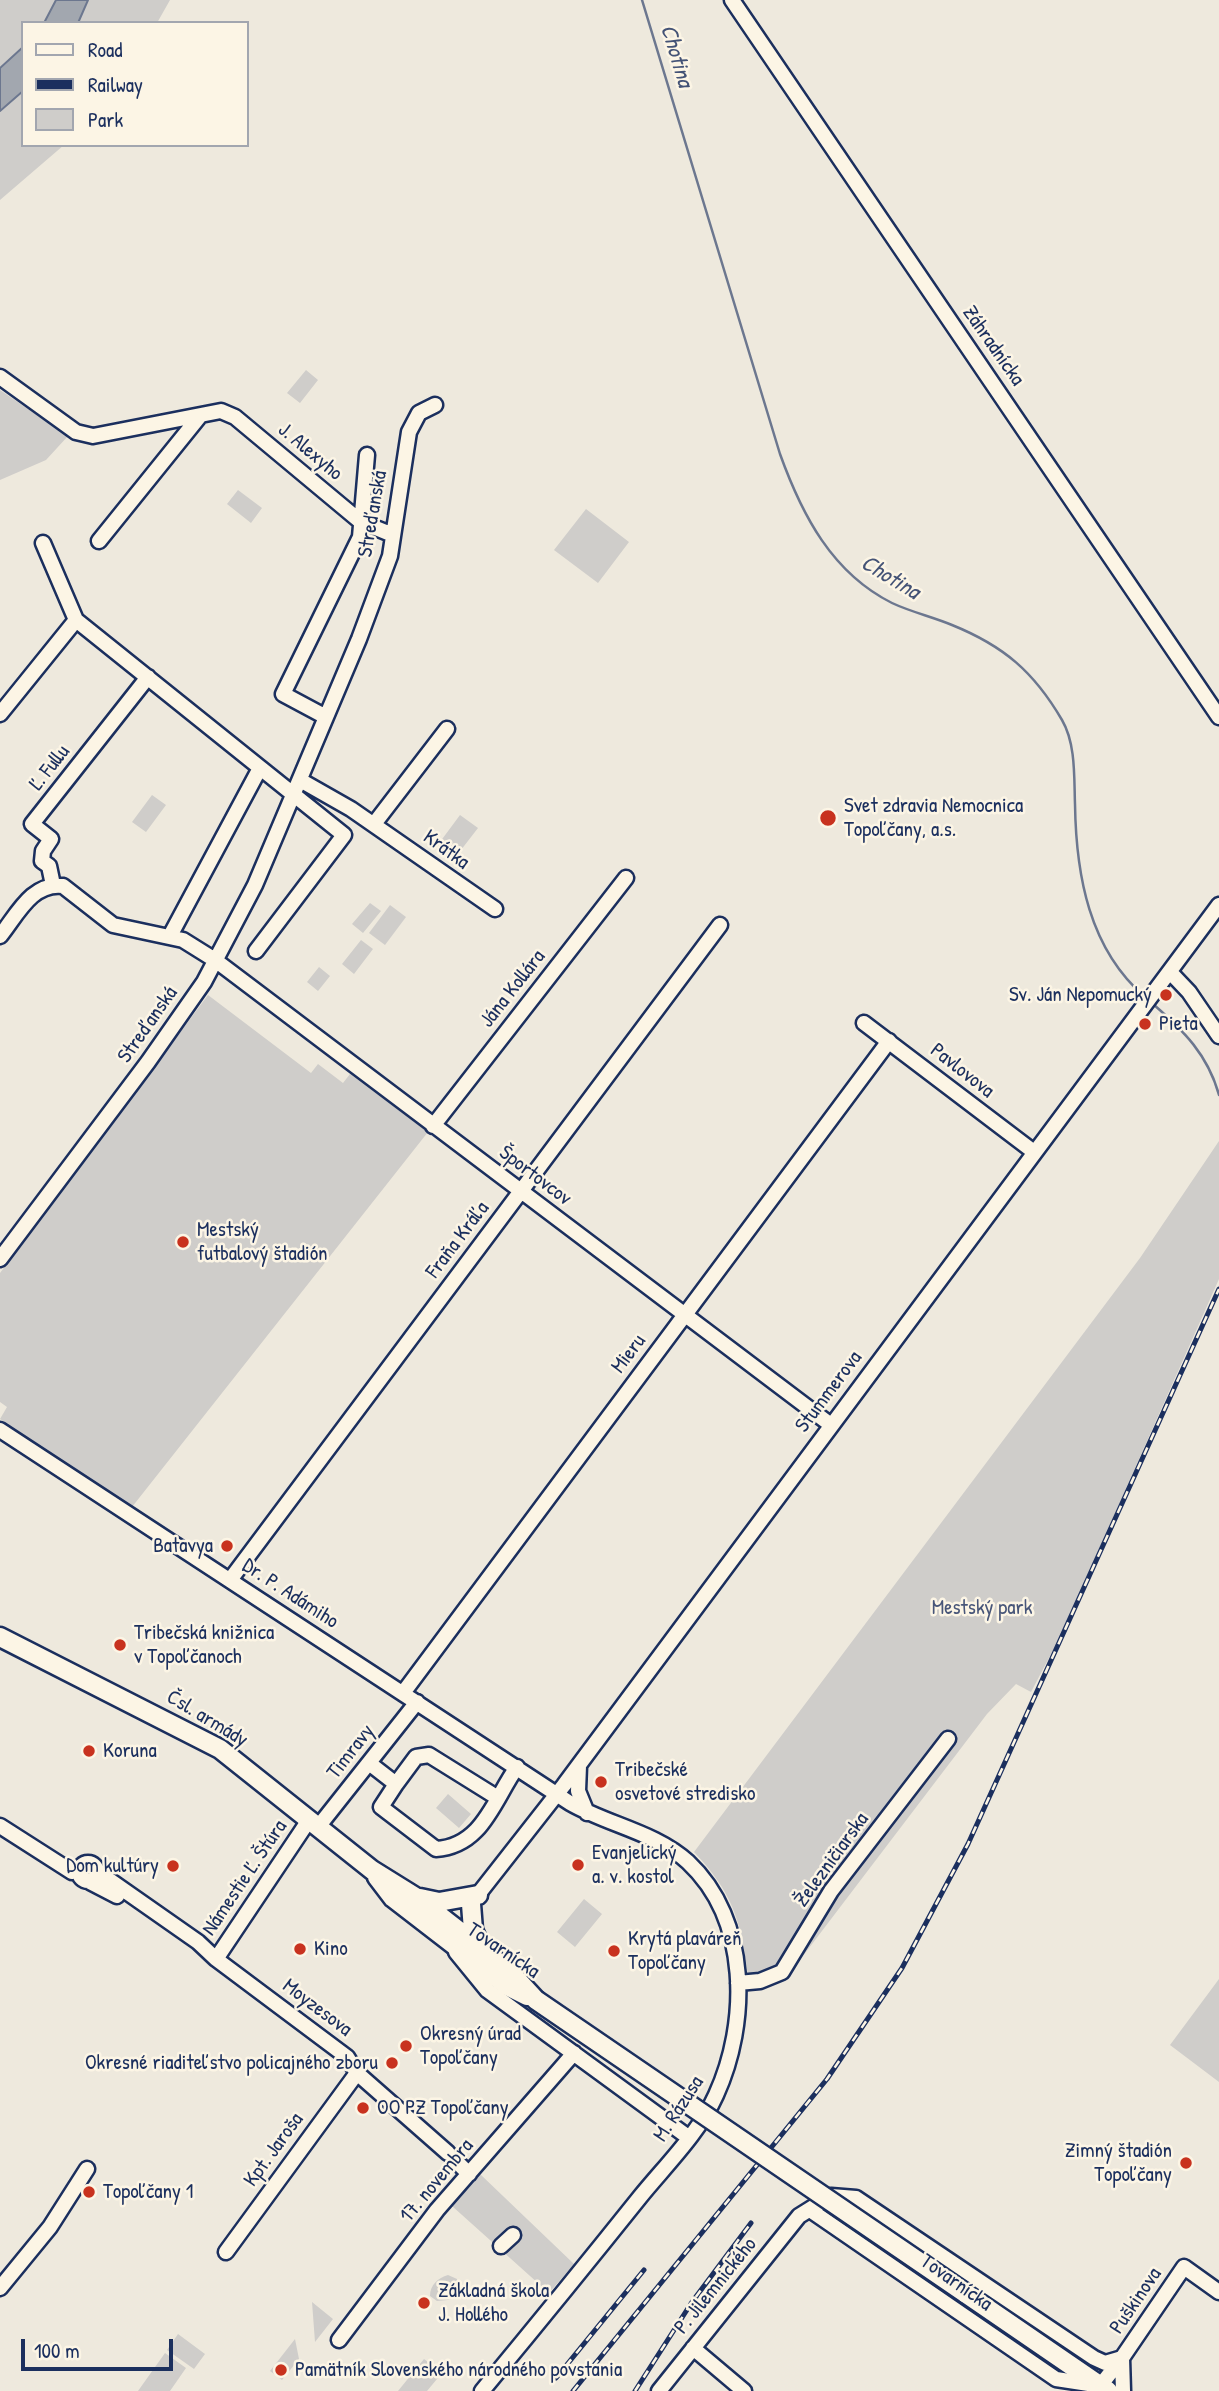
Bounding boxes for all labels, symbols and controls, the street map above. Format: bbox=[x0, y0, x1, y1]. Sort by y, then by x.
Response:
legend bbox=[21, 21, 248, 147]
water label: Chotina bbox=[653, 21, 699, 91]
text: Road bbox=[88, 35, 122, 64]
text: Railway bbox=[88, 70, 143, 99]
text: Park bbox=[88, 105, 123, 134]
street label: Záhradnícka bbox=[956, 301, 1030, 391]
street label: J. Alexyho bbox=[272, 418, 348, 486]
street label: Streďanská bbox=[353, 469, 393, 559]
water label: Chotina bbox=[855, 550, 925, 606]
street label: Ľ. Fullu bbox=[24, 740, 76, 796]
place label: Svet zdravia Nemocnica Topoľčany, a.s. bbox=[844, 793, 1023, 843]
marker: Svet zdravia Nemocnica Topoľčany, a.s. bbox=[818, 808, 838, 828]
street label: Krátka bbox=[418, 825, 474, 875]
street label: Jána Kollára bbox=[475, 945, 551, 1033]
street label: Streďanská bbox=[113, 982, 183, 1068]
place label: Sv. Ján Nepomucký bbox=[1009, 982, 1152, 1008]
marker: Sv. Ján Nepomucký bbox=[1158, 987, 1174, 1003]
place label: Pieta bbox=[1159, 1011, 1198, 1037]
marker: Pieta bbox=[1137, 1016, 1153, 1032]
street label: Pavlovova bbox=[925, 1038, 999, 1104]
street label: Športovcov bbox=[494, 1141, 576, 1211]
street label: Fraňa Kráľa bbox=[421, 1197, 495, 1283]
place label: Mestský futbalový štadión bbox=[197, 1217, 328, 1267]
marker: Mestský futbalový štadión bbox=[175, 1234, 191, 1250]
street label: Mieru bbox=[606, 1330, 652, 1378]
street label: Stummerova bbox=[790, 1346, 868, 1438]
place label: Batavya bbox=[153, 1533, 213, 1559]
marker: Batavya bbox=[219, 1538, 235, 1554]
street label: Dr. P. Adámiho bbox=[237, 1554, 343, 1634]
park label: Mestský park bbox=[932, 1595, 1032, 1621]
place label: Tribečská knižnica v Topoľčanoch bbox=[134, 1620, 274, 1670]
marker: Tribečská knižnica v Topoľčanoch bbox=[112, 1637, 128, 1653]
street label: Čsl. armády bbox=[162, 1685, 252, 1753]
street label: Timravy bbox=[322, 1720, 380, 1784]
place label: Koruna bbox=[103, 1738, 157, 1764]
marker: Koruna bbox=[81, 1743, 97, 1759]
place label: Tribečské osvetové stredisko bbox=[615, 1757, 755, 1807]
marker: Tribečské osvetové stredisko bbox=[593, 1774, 609, 1790]
street label: Železničiarska bbox=[789, 1808, 875, 1912]
street label: Námestie Ľ. Štúra bbox=[197, 1815, 293, 1941]
place label: Evanjelický a. v. kostol bbox=[592, 1840, 677, 1890]
place label: Dom kultúry bbox=[66, 1853, 159, 1879]
marker: Evanjelický a. v. kostol bbox=[570, 1857, 586, 1873]
marker: Dom kultúry bbox=[165, 1858, 181, 1874]
street label: Tovarnícka bbox=[462, 1918, 544, 1984]
place label: Krytá plaváreň Topoľčany bbox=[628, 1926, 742, 1976]
place label: Kino bbox=[314, 1936, 348, 1962]
marker: Kino bbox=[292, 1941, 308, 1957]
marker: Krytá plaváreň Topoľčany bbox=[606, 1943, 622, 1959]
street label: Moyzesova bbox=[277, 1974, 357, 2042]
place label: Okresný úrad Topoľčany bbox=[420, 2021, 521, 2071]
marker: Okresný úrad Topoľčany bbox=[398, 2038, 414, 2054]
place label: Okresné riaditeľstvo policajného zboru bbox=[85, 2050, 378, 2076]
marker: Okresné riaditeľstvo policajného zboru bbox=[384, 2055, 400, 2071]
street label: M. Rázusa bbox=[648, 2071, 710, 2147]
place label: OO PZ Topoľčany bbox=[377, 2095, 509, 2121]
marker: OO PZ Topoľčany bbox=[355, 2100, 371, 2116]
street label: Kpt. Jaroša bbox=[239, 2108, 309, 2192]
street label: 17. novembra bbox=[395, 2134, 479, 2228]
place label: Zimný štadión Topoľčany bbox=[1065, 2138, 1172, 2188]
marker: Zimný štadión Topoľčany bbox=[1178, 2155, 1194, 2171]
place label: Topoľčany 1 bbox=[103, 2179, 193, 2205]
marker: Topoľčany 1 bbox=[81, 2184, 97, 2200]
street label: P. Jilemnického bbox=[669, 2233, 763, 2339]
street label: Tovarnícka bbox=[915, 2249, 997, 2317]
street label: Puškinova bbox=[1105, 2263, 1167, 2339]
place label: Základná škola J. Hollého bbox=[438, 2278, 549, 2328]
marker: Základná škola J. Hollého bbox=[416, 2295, 432, 2311]
scale bar bbox=[24, 2324, 177, 2368]
text: 100 m bbox=[34, 2336, 80, 2365]
place label: Pamätník Slovenského národného povstania bbox=[295, 2357, 622, 2383]
marker: Pamätník Slovenského národného povstania bbox=[273, 2362, 289, 2378]

